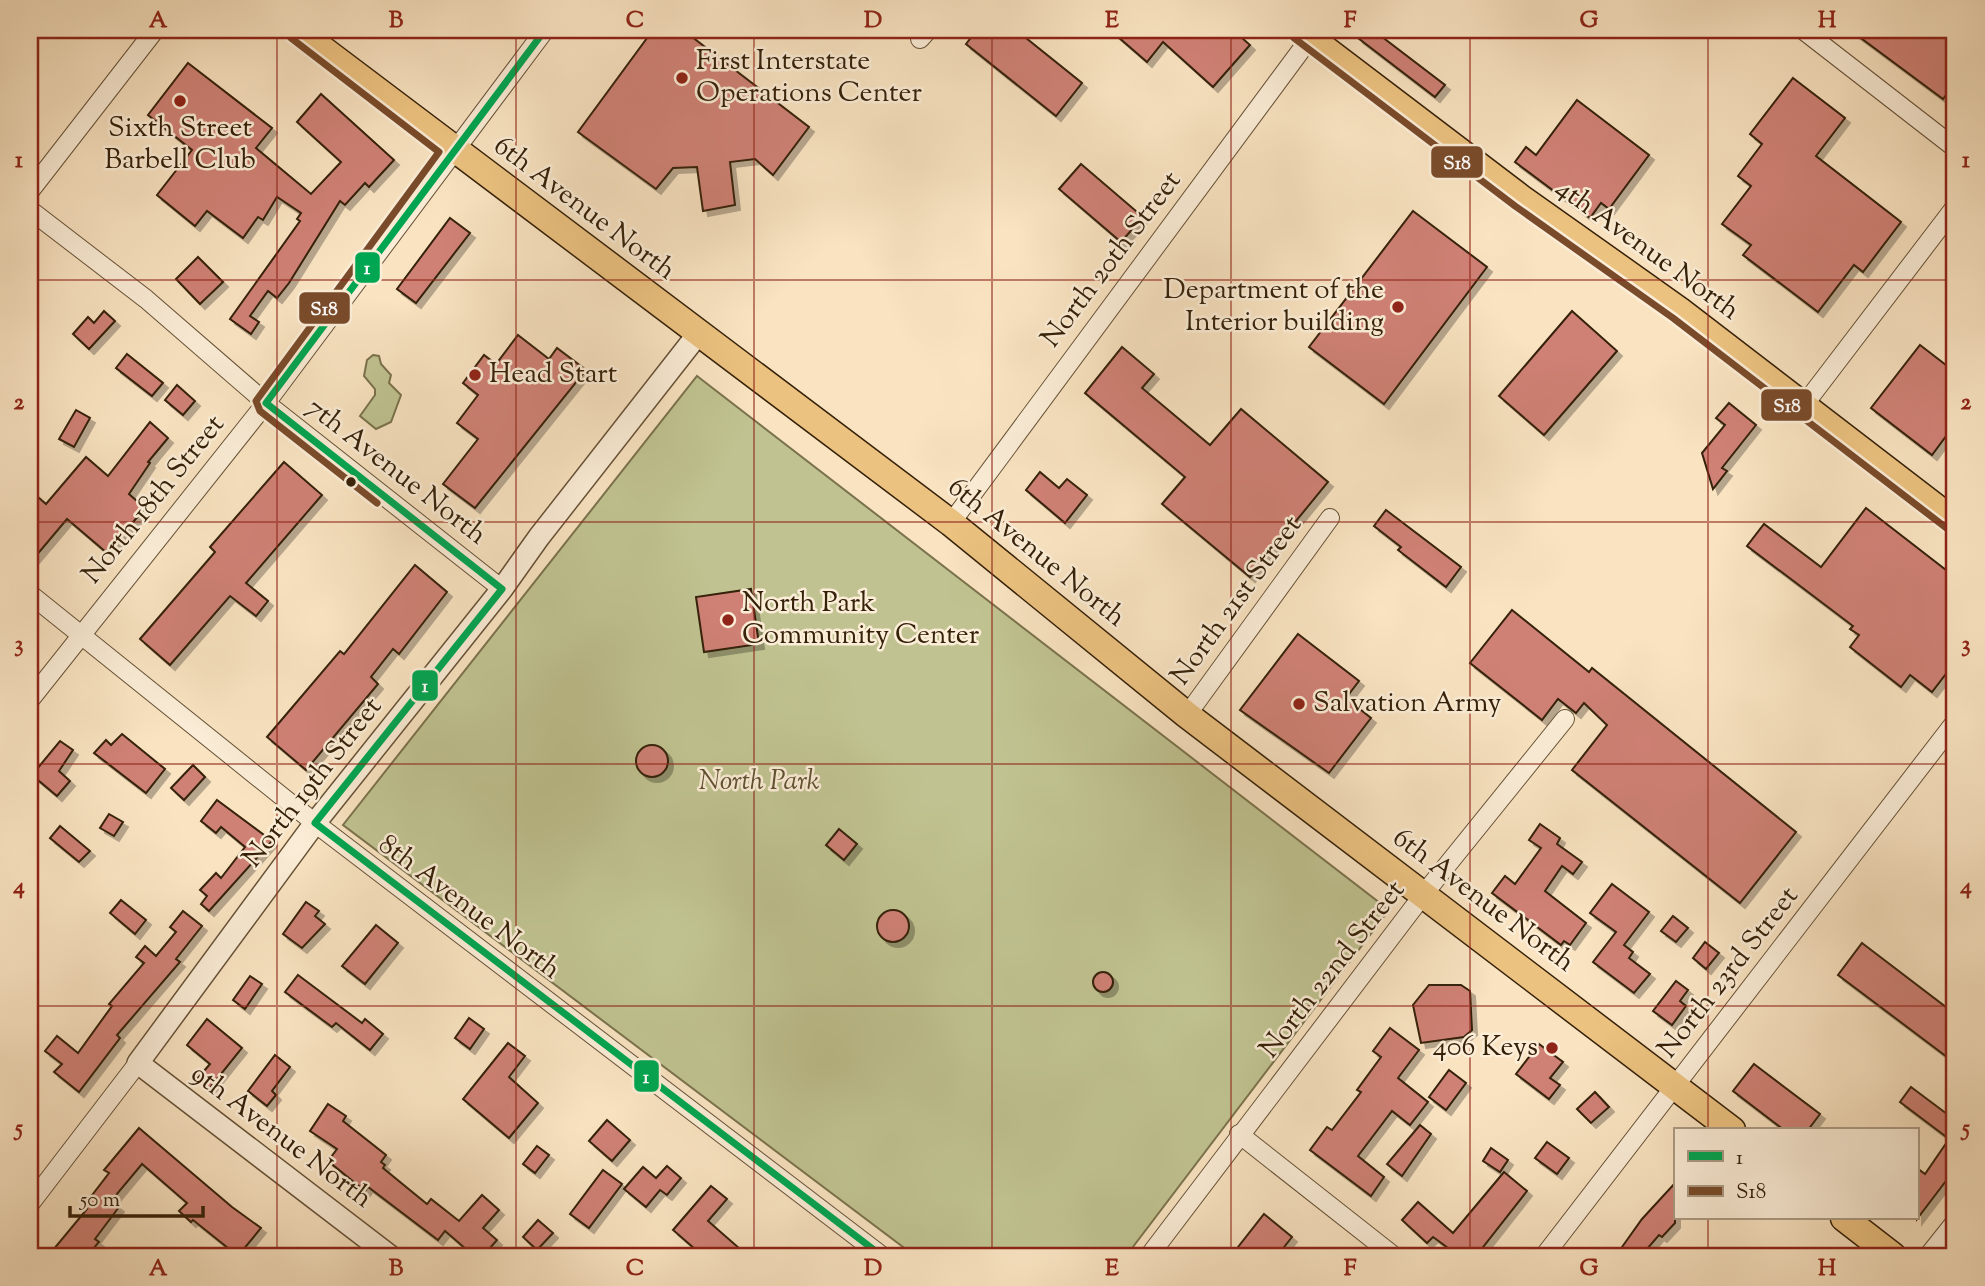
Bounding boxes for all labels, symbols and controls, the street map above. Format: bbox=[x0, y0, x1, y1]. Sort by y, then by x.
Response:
text: A bbox=[149, 5, 168, 38]
text: B bbox=[389, 5, 404, 38]
text: C bbox=[626, 5, 644, 38]
text: D bbox=[864, 5, 882, 38]
text: E bbox=[1105, 5, 1119, 38]
text: F bbox=[1344, 5, 1357, 38]
text: G bbox=[1580, 5, 1599, 38]
text: H bbox=[1818, 5, 1837, 38]
place label: First Interstate Operations Center bbox=[696, 42, 923, 114]
marker: First Interstate Operations Center bbox=[674, 70, 690, 86]
marker: Sixth Street Barbell Club bbox=[172, 93, 188, 109]
place label: Sixth Street Barbell Club bbox=[104, 109, 256, 181]
street label: 6th Avenue North bbox=[484, 127, 684, 291]
text: 1 bbox=[15, 145, 23, 178]
line badge: S18 bbox=[1430, 145, 1484, 179]
text: 1 bbox=[1962, 145, 1970, 178]
text: S18 bbox=[1443, 151, 1471, 178]
street label: North 20th Street bbox=[1032, 163, 1192, 357]
street label: 4th Avenue North bbox=[1547, 169, 1747, 331]
line badge: 1 bbox=[354, 251, 381, 284]
text: 1 bbox=[364, 256, 371, 283]
place label: Department of the Interior building bbox=[1163, 271, 1384, 343]
line badge: S18 bbox=[298, 291, 351, 325]
text: S18 bbox=[310, 297, 338, 324]
marker: Department of the Interior building bbox=[1390, 299, 1406, 315]
place label: Head Start bbox=[489, 355, 618, 395]
marker: Head Start bbox=[467, 367, 483, 383]
text: 2 bbox=[14, 387, 25, 420]
text: 2 bbox=[1961, 387, 1972, 420]
line badge: S18 bbox=[1760, 388, 1813, 422]
street label: 7th Avenue North bbox=[297, 389, 495, 555]
text: S18 bbox=[1773, 394, 1801, 421]
street label: North 18th Street bbox=[73, 406, 235, 593]
street label: 6th Avenue North bbox=[938, 469, 1134, 637]
unlabelled marker bbox=[344, 475, 358, 489]
street label: North 21st Street bbox=[1162, 508, 1313, 694]
place label: North Park Community Center bbox=[742, 584, 980, 656]
marker: North Park Community Center bbox=[720, 612, 736, 628]
text: 3 bbox=[14, 629, 24, 662]
text: 3 bbox=[1961, 629, 1971, 662]
line badge: 1 bbox=[411, 669, 439, 702]
text: 1 bbox=[422, 674, 429, 701]
place label: Salvation Army bbox=[1313, 684, 1502, 724]
street label: North 19th Street bbox=[234, 689, 393, 877]
marker: Salvation Army bbox=[1291, 696, 1307, 712]
park label: North Park bbox=[699, 762, 820, 802]
street label: 6th Avenue North bbox=[1383, 819, 1583, 983]
street label: 8th Avenue North bbox=[369, 826, 569, 990]
text: 4 bbox=[12, 871, 25, 904]
text: 4 bbox=[1959, 871, 1972, 904]
street label: North 22nd Street bbox=[1251, 872, 1416, 1068]
street label: North 23rd Street bbox=[1649, 878, 1809, 1067]
place label: 406 Keys bbox=[1433, 1028, 1538, 1068]
marker: 406 Keys bbox=[1544, 1040, 1560, 1056]
street label: 9th Avenue North bbox=[182, 1055, 380, 1219]
line badge: 1 bbox=[633, 1059, 660, 1093]
text: 1 bbox=[643, 1065, 650, 1092]
text: 5 bbox=[13, 1113, 23, 1146]
text: 5 bbox=[1960, 1113, 1970, 1146]
legend bbox=[1674, 1128, 1918, 1220]
text: 1 bbox=[1736, 1144, 1743, 1174]
scale bar bbox=[70, 1174, 203, 1218]
text: S18 bbox=[1736, 1178, 1766, 1208]
text: 50 m bbox=[79, 1186, 120, 1216]
text: A bbox=[149, 1253, 168, 1286]
text: B bbox=[389, 1253, 404, 1286]
text: C bbox=[626, 1253, 644, 1286]
text: D bbox=[864, 1253, 882, 1286]
text: E bbox=[1105, 1253, 1119, 1286]
text: F bbox=[1344, 1253, 1357, 1286]
text: G bbox=[1580, 1253, 1599, 1286]
text: H bbox=[1818, 1253, 1837, 1286]

